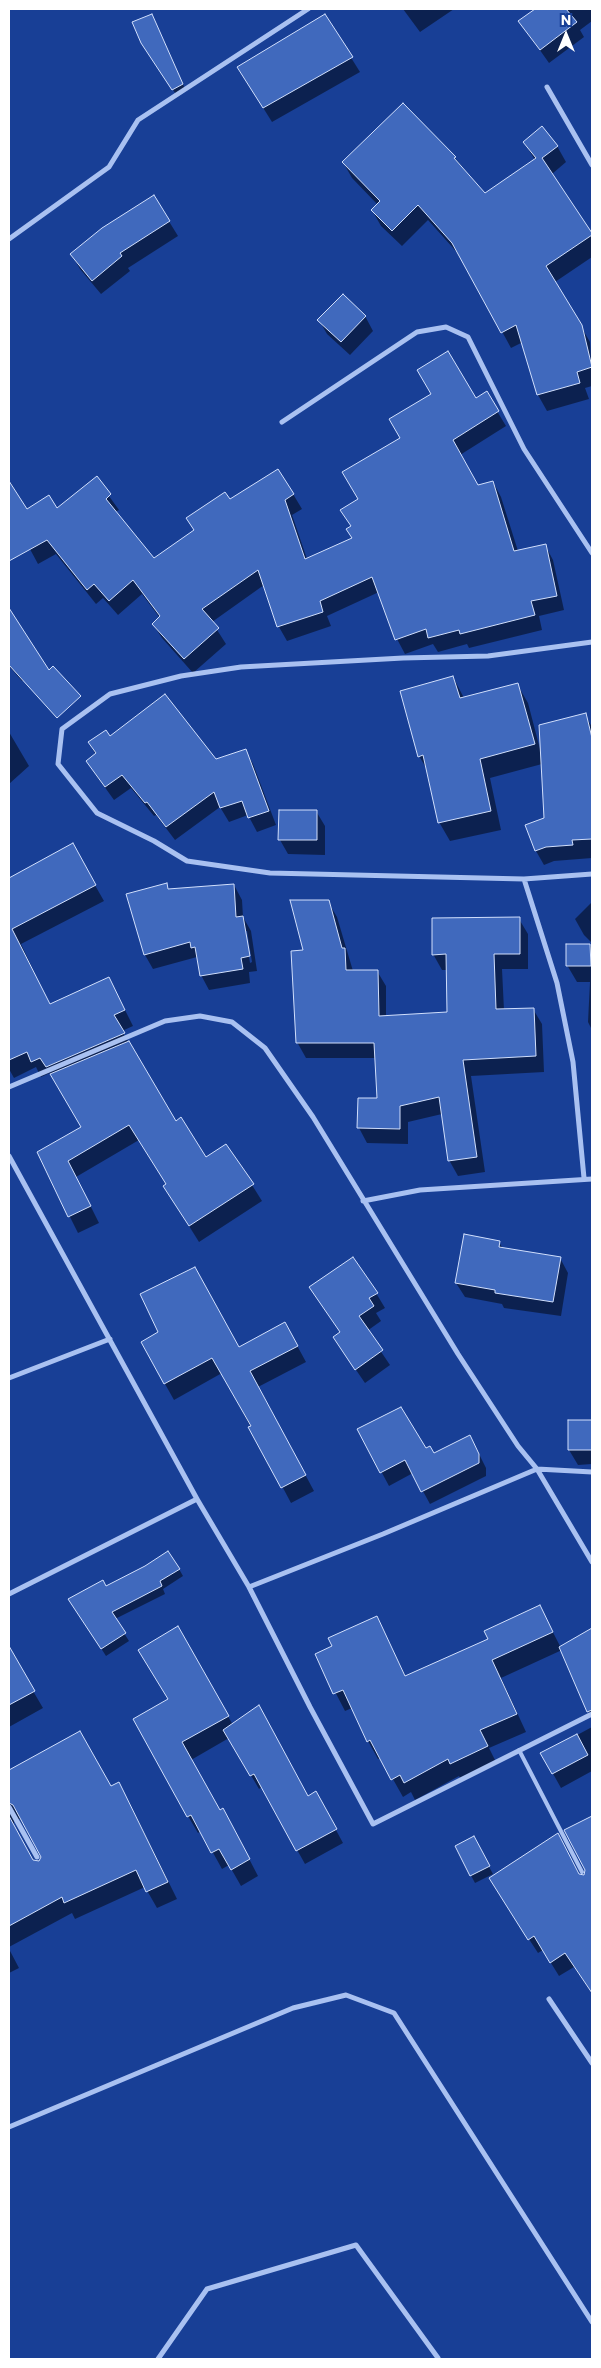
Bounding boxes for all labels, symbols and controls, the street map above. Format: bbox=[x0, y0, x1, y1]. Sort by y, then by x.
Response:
north arrow bbox=[541, 10, 591, 60]
text: N bbox=[561, 11, 571, 28]

